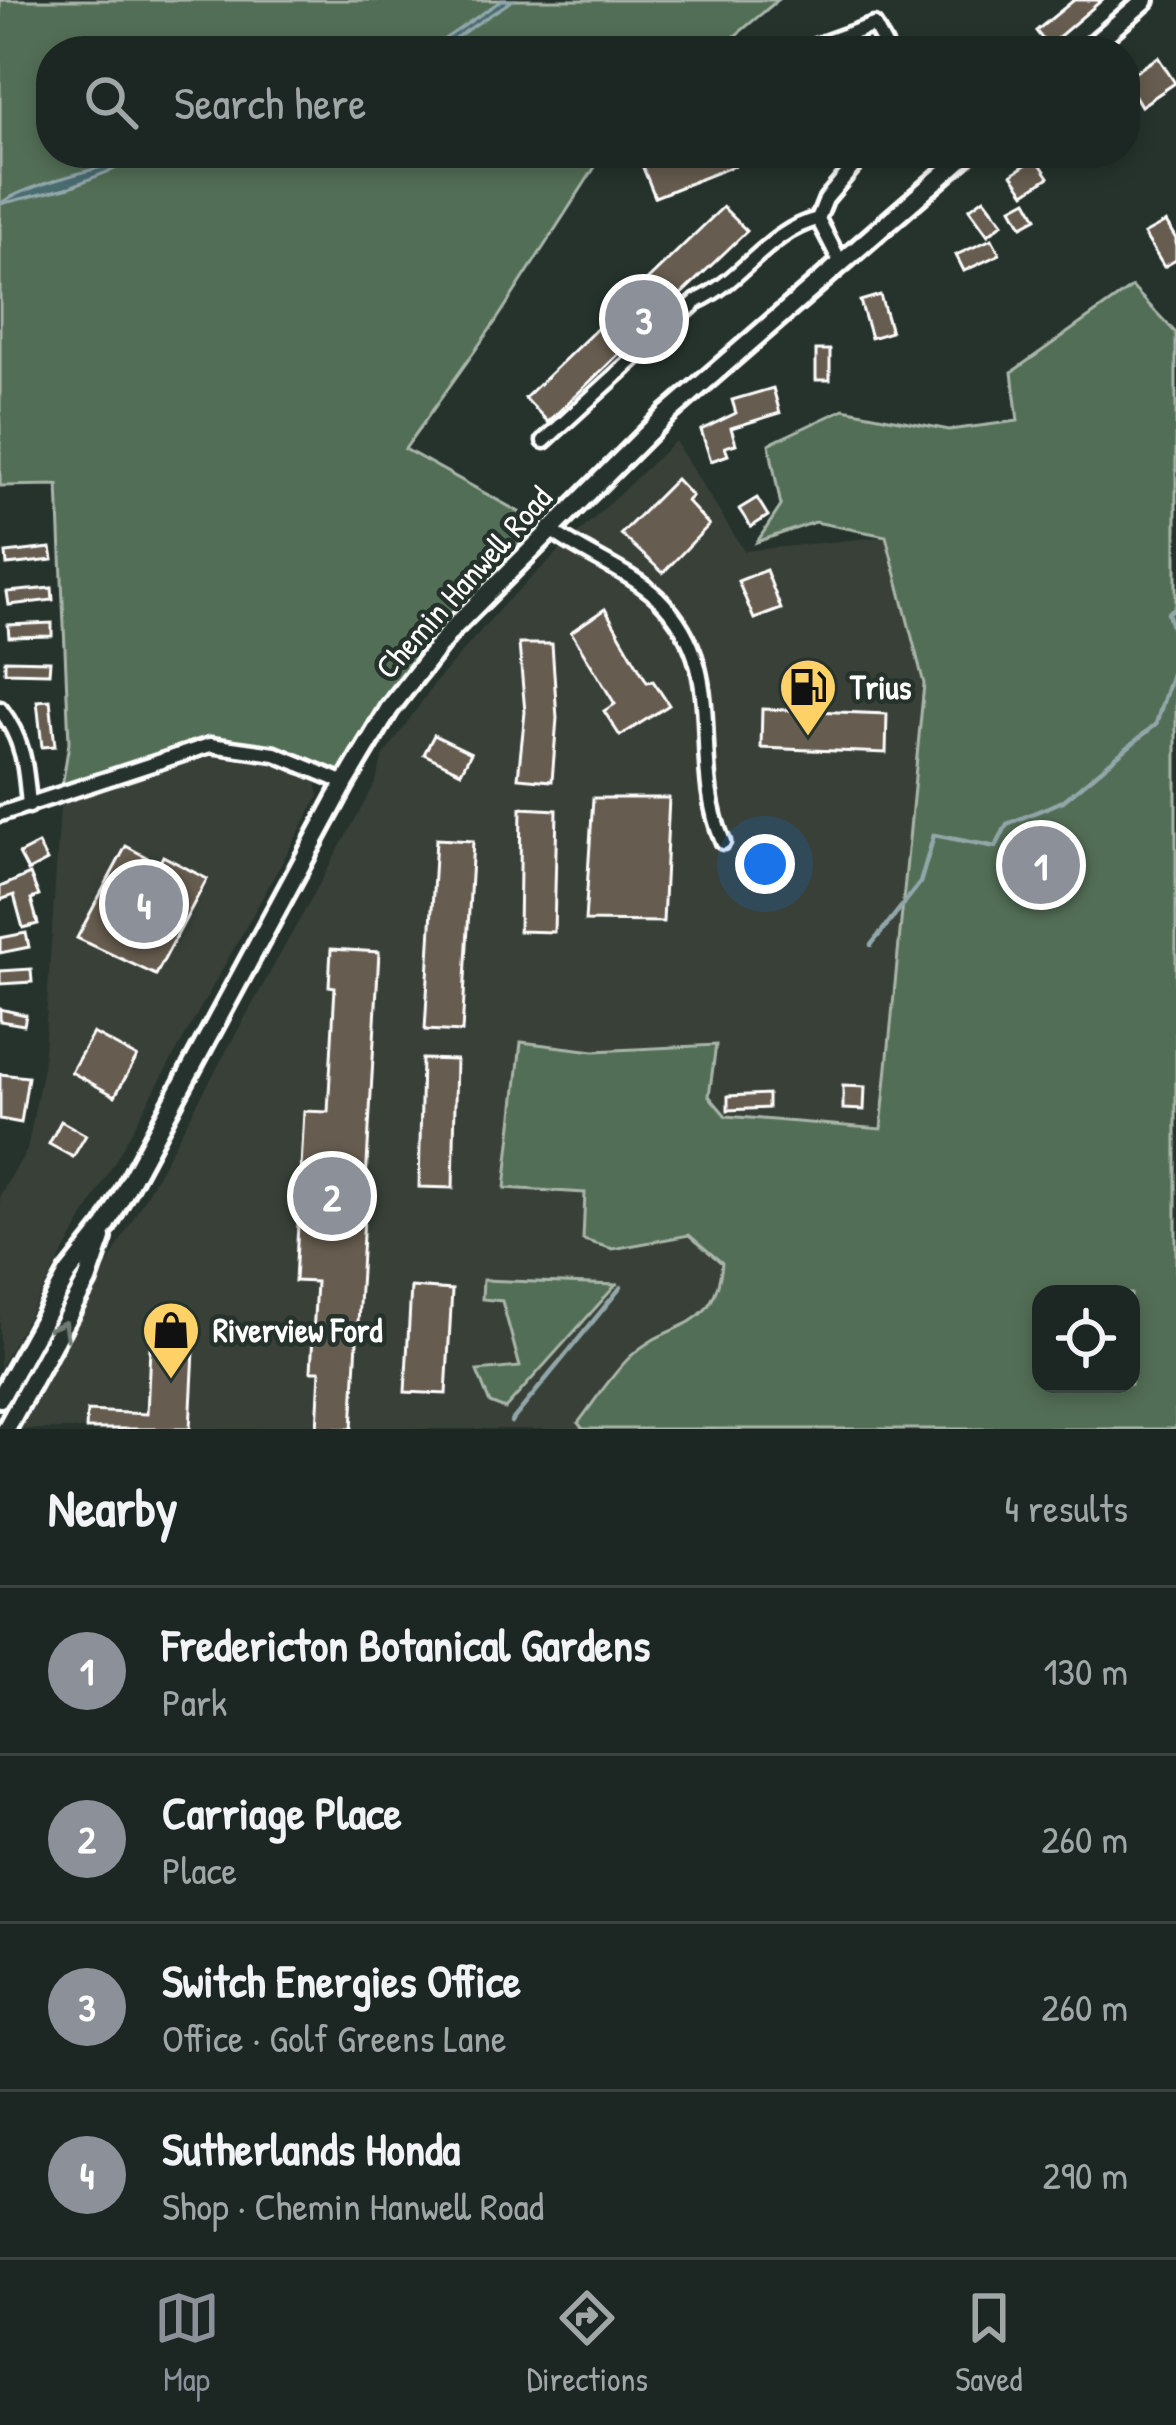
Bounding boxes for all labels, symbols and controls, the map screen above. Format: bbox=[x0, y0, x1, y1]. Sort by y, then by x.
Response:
search box bbox=[36, 36, 1140, 168]
icon: search bbox=[78, 69, 144, 135]
text: Search here bbox=[174, 72, 366, 133]
pin: 3 bbox=[605, 274, 683, 364]
street label: Chemin Hanwell Road bbox=[365, 476, 561, 688]
fuel station icon: Trius bbox=[777, 656, 839, 738]
place label: Trius bbox=[849, 665, 912, 709]
pin: 1 bbox=[1002, 820, 1080, 910]
your location bbox=[735, 834, 795, 894]
pin: 4 bbox=[105, 859, 183, 949]
pin: 2 bbox=[293, 1151, 371, 1241]
map controls bbox=[1032, 1285, 1140, 1393]
button: locate bbox=[1032, 1285, 1140, 1393]
shop icon: Riverview Ford bbox=[140, 1299, 202, 1381]
place label: Riverview Ford bbox=[213, 1308, 382, 1352]
one-way arrow bbox=[46, 1321, 69, 1342]
text: Nearby bbox=[48, 1473, 178, 1542]
text: 4 results bbox=[1004, 1481, 1128, 1534]
text: Fredericton Botanical Gardens bbox=[162, 1614, 650, 1675]
text: 1 bbox=[80, 1644, 94, 1697]
text: 130 m bbox=[1043, 1644, 1128, 1697]
text: Park bbox=[162, 1675, 227, 1728]
text: Carriage Place bbox=[162, 1782, 402, 1843]
text: 2 bbox=[78, 1812, 96, 1865]
text: 260 m bbox=[1041, 1812, 1128, 1865]
text: Place bbox=[162, 1843, 237, 1896]
text: Switch Energies Office bbox=[162, 1950, 521, 2011]
text: 3 bbox=[78, 1980, 96, 2033]
text: 260 m bbox=[1041, 1980, 1128, 2033]
text: Office · Golf Greens Lane bbox=[162, 2011, 506, 2064]
text: Sutherlands Honda bbox=[162, 2118, 460, 2179]
text: 4 bbox=[80, 2148, 94, 2201]
text: 290 m bbox=[1042, 2148, 1128, 2201]
text: Shop · Chemin Hanwell Road bbox=[162, 2179, 544, 2232]
tab: Map bbox=[154, 2285, 220, 2401]
tab: Directions bbox=[527, 2285, 648, 2401]
tab: Saved bbox=[955, 2285, 1022, 2401]

